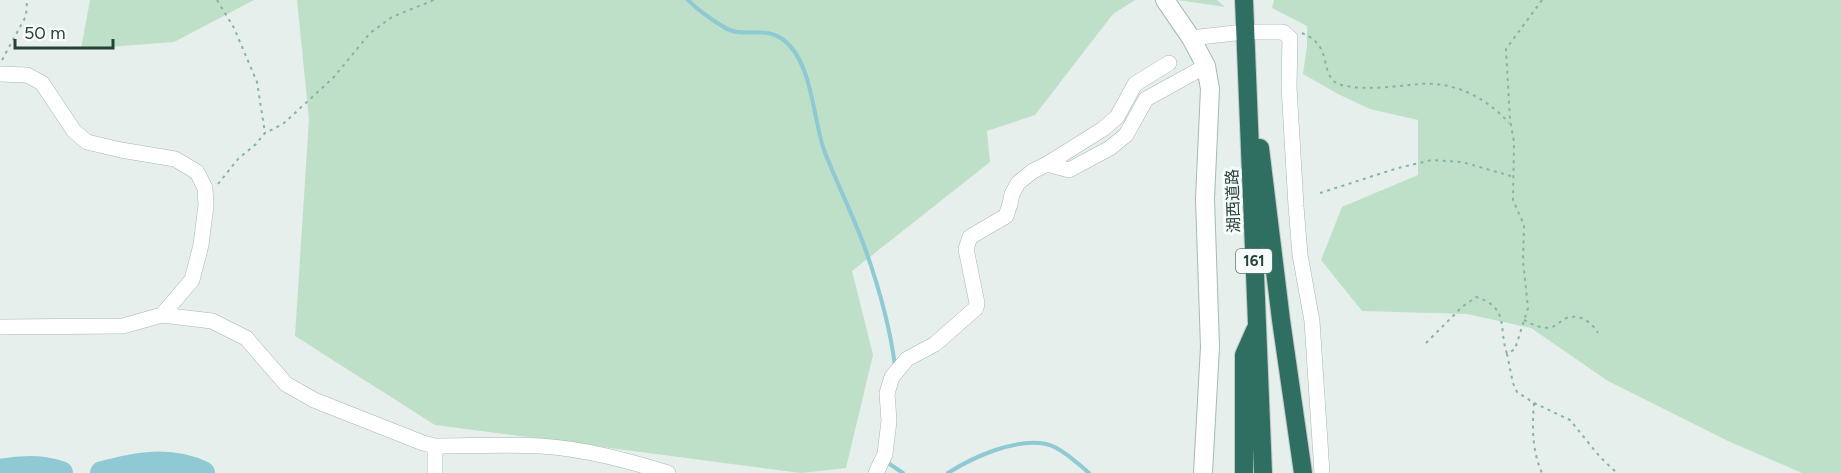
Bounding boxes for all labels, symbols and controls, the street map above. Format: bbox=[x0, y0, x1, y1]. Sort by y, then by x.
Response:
scale bar bbox=[15, 12, 112, 50]
text: 50 m bbox=[24, 22, 66, 44]
street label: 湖西道路 bbox=[1222, 169, 1244, 233]
road number: 161 bbox=[1236, 249, 1272, 273]

